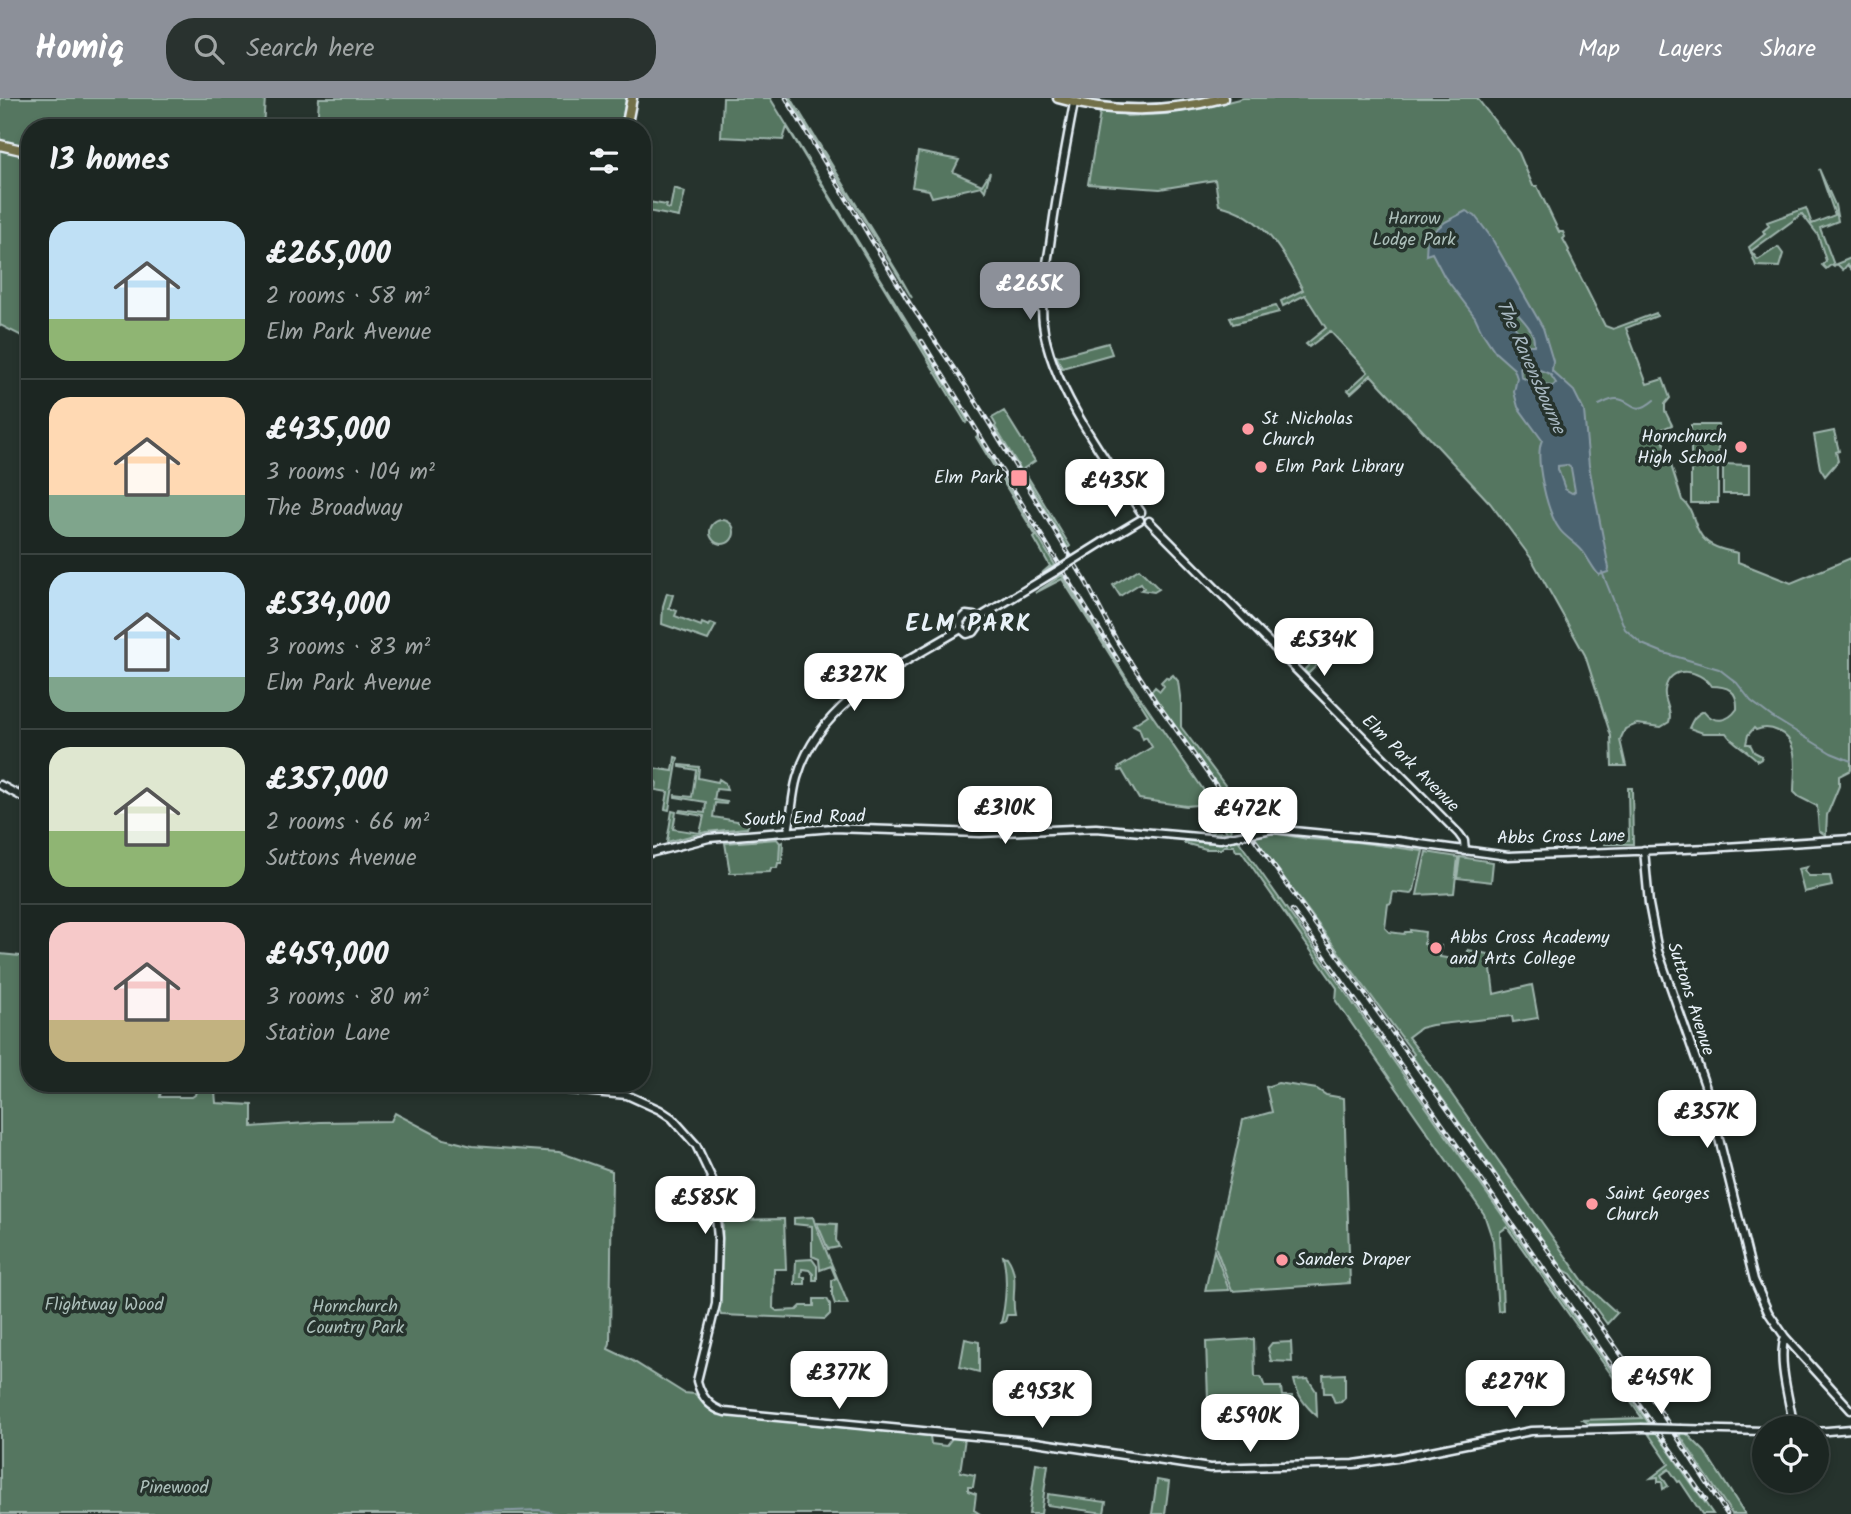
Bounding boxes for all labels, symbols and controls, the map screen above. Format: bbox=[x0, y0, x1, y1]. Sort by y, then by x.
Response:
search box bbox=[166, 18, 656, 81]
text: Homiq bbox=[35, 23, 124, 76]
text: Search here bbox=[246, 28, 374, 70]
icon: search bbox=[190, 30, 228, 68]
text: Map bbox=[1578, 30, 1620, 69]
text: Layers bbox=[1658, 30, 1722, 69]
text: Share bbox=[1760, 30, 1816, 69]
text: 13 homes bbox=[49, 137, 170, 185]
icon: filters bbox=[585, 142, 623, 180]
park label: Harrow Lodge Park bbox=[1372, 205, 1456, 255]
text: £265,000 bbox=[266, 231, 391, 279]
icon: home bbox=[105, 249, 189, 333]
pin: £265K bbox=[981, 262, 1079, 322]
text: £265K bbox=[996, 267, 1064, 303]
text: 2 rooms · 58 m² bbox=[266, 279, 430, 315]
water label: The Ravensbourne bbox=[1487, 295, 1574, 441]
text: Elm Park Avenue bbox=[266, 315, 431, 351]
place label: St .Nicholas Church bbox=[1262, 405, 1353, 455]
text: £435,000 bbox=[266, 407, 390, 455]
marker: St .Nicholas Church bbox=[1240, 421, 1256, 437]
place label: Hornchurch High School bbox=[1637, 423, 1728, 473]
icon: home bbox=[105, 425, 189, 509]
marker: Hornchurch High School bbox=[1733, 439, 1749, 455]
place label: Elm Park Library bbox=[1275, 453, 1404, 482]
text: 3 rooms · 104 m² bbox=[266, 455, 435, 491]
marker: Elm Park Library bbox=[1253, 459, 1269, 475]
pin: £435K bbox=[1066, 460, 1164, 519]
place label: Elm Park bbox=[934, 464, 1004, 493]
text: £435K bbox=[1081, 464, 1149, 500]
marker: Elm Park bbox=[1009, 468, 1029, 488]
text: The Broadway bbox=[266, 491, 402, 527]
text: £534,000 bbox=[266, 582, 390, 630]
icon: home bbox=[105, 600, 189, 684]
district label: ELM PARK bbox=[906, 605, 1032, 644]
pin: £534K bbox=[1275, 618, 1373, 678]
text: £534K bbox=[1290, 623, 1358, 659]
text: 3 rooms · 83 m² bbox=[266, 630, 430, 666]
pin: £327K bbox=[805, 654, 903, 713]
text: £327K bbox=[820, 658, 888, 694]
text: Elm Park Avenue bbox=[266, 666, 431, 702]
street label: Elm Park Avenue bbox=[1354, 708, 1466, 820]
text: £357,000 bbox=[266, 757, 388, 805]
icon: home bbox=[105, 775, 189, 859]
pin: £310K bbox=[956, 786, 1054, 846]
pin: £472K bbox=[1199, 788, 1297, 847]
text: £310K bbox=[974, 791, 1036, 827]
text: £472K bbox=[1214, 792, 1282, 828]
street label: South End Road bbox=[742, 802, 867, 836]
text: 2 rooms · 66 m² bbox=[266, 805, 429, 841]
street label: Abbs Cross Lane bbox=[1497, 822, 1625, 854]
text: Suttons Avenue bbox=[266, 841, 417, 877]
place label: Abbs Cross Academy and Arts College bbox=[1450, 924, 1610, 974]
text: £459,000 bbox=[266, 932, 389, 980]
street label: Suttons Avenue bbox=[1658, 939, 1722, 1059]
marker: Abbs Cross Academy and Arts College bbox=[1428, 940, 1444, 956]
icon: home bbox=[105, 950, 189, 1034]
text: 3 rooms · 80 m² bbox=[266, 980, 429, 1016]
text: Station Lane bbox=[266, 1016, 390, 1052]
pin: £357K bbox=[1658, 1090, 1756, 1150]
text: £357K bbox=[1674, 1095, 1740, 1131]
pin: £585K bbox=[656, 1176, 754, 1236]
place label: Saint Georges Church bbox=[1606, 1180, 1710, 1230]
text: £585K bbox=[671, 1181, 739, 1217]
marker: Saint Georges Church bbox=[1584, 1196, 1600, 1212]
place label: Sanders Draper bbox=[1296, 1246, 1411, 1275]
marker: Sanders Draper bbox=[1274, 1252, 1290, 1268]
park label: Flightway Wood bbox=[45, 1291, 164, 1320]
park label: Hornchurch Country Park bbox=[306, 1293, 405, 1343]
pin: £377K bbox=[790, 1352, 888, 1411]
text: £377K bbox=[807, 1356, 871, 1392]
pin: £459K bbox=[1612, 1356, 1710, 1416]
pin: £279K bbox=[1466, 1360, 1564, 1420]
text: £459K bbox=[1628, 1361, 1694, 1397]
text: £279K bbox=[1482, 1365, 1548, 1401]
pin: £953K bbox=[993, 1370, 1091, 1430]
text: £953K bbox=[1009, 1375, 1075, 1411]
pin: £590K bbox=[1201, 1394, 1299, 1454]
text: £590K bbox=[1217, 1399, 1283, 1435]
map controls bbox=[1752, 1416, 1829, 1493]
button: locate bbox=[1752, 1416, 1829, 1493]
park label: Pinewood bbox=[139, 1474, 210, 1503]

